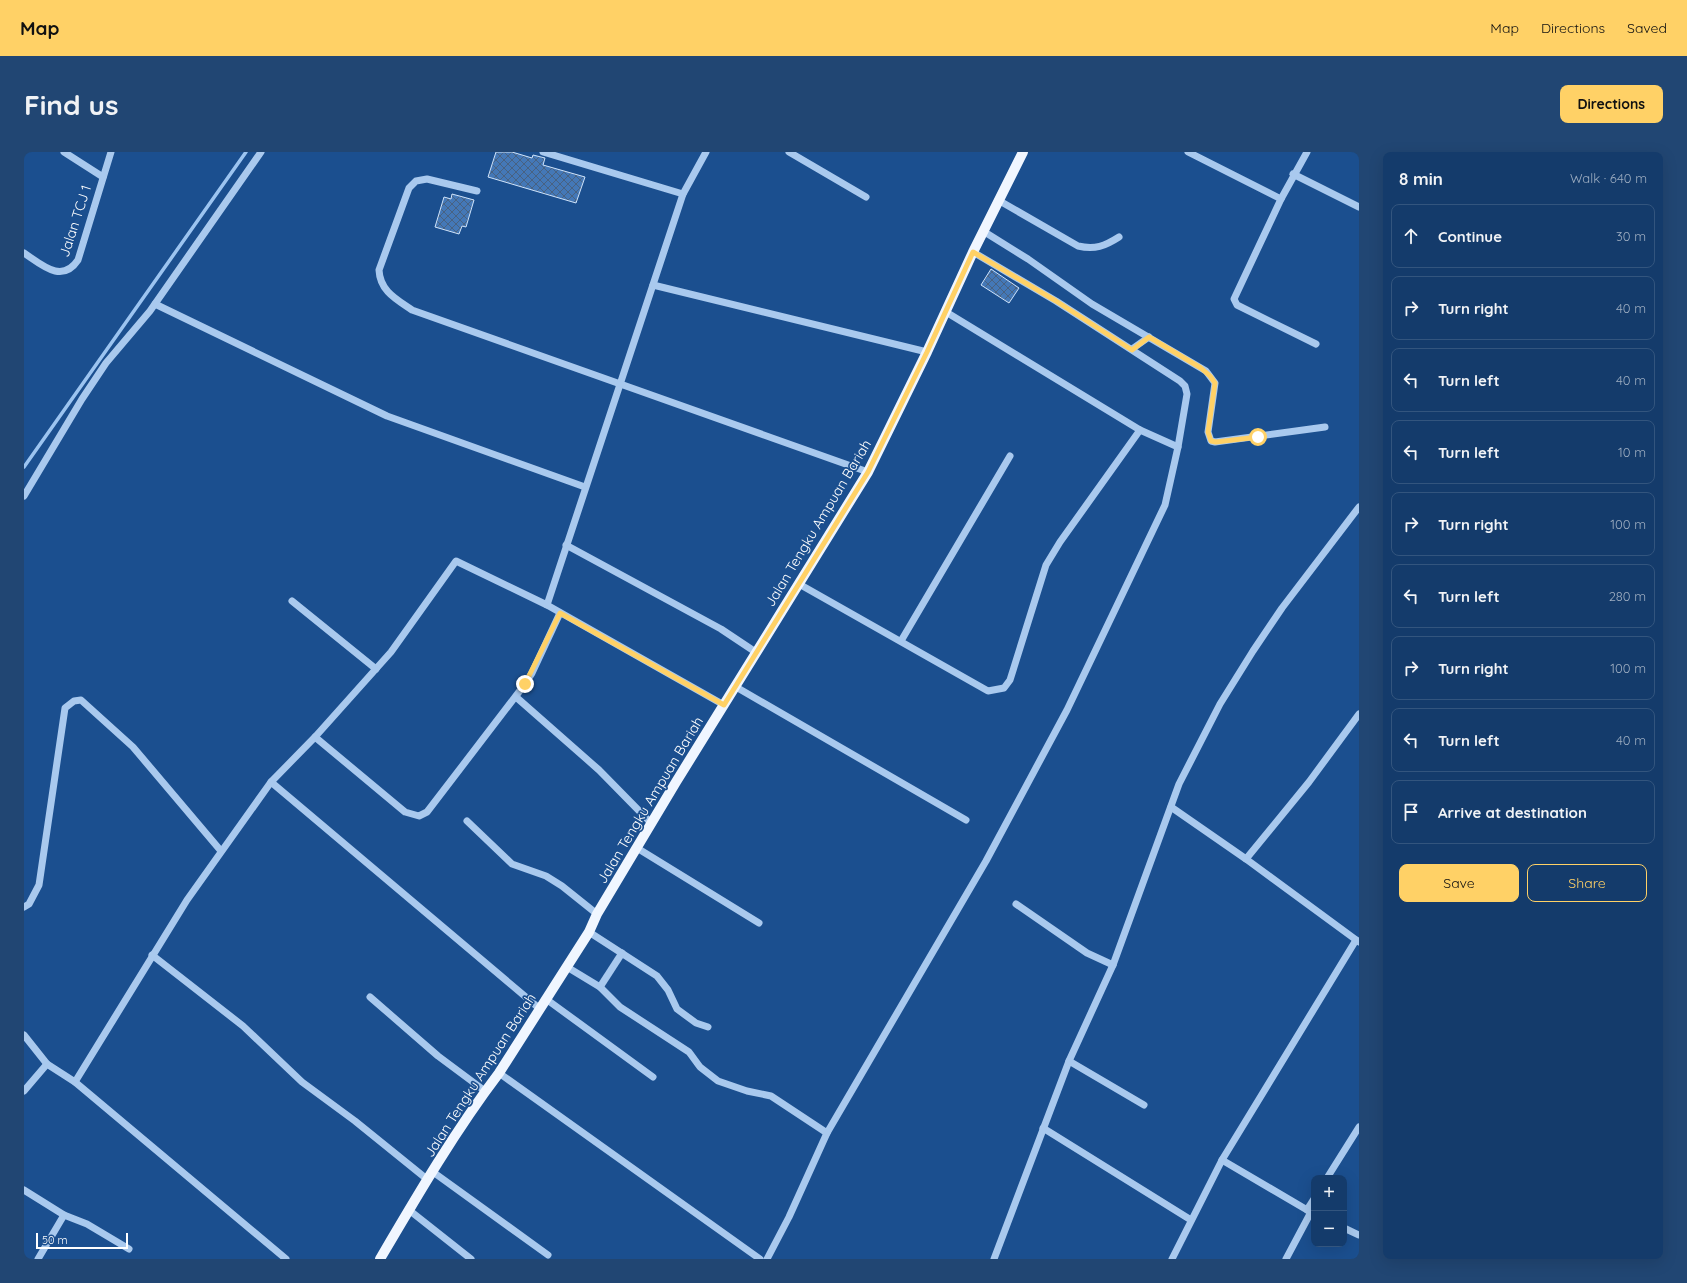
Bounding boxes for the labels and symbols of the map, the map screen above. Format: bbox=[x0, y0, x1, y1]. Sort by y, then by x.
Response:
street label: Jalan TCJ 1 bbox=[55, 183, 95, 259]
route start bbox=[1249, 428, 1267, 446]
street label: Jalan Tengku Ampuan Bariah bbox=[761, 436, 875, 610]
route end bbox=[516, 675, 534, 693]
street label: Jalan Tengku Ampuan Bariah bbox=[593, 713, 707, 887]
street label: Jalan Tengku Ampuan Bariah bbox=[420, 990, 540, 1160]
scale bar bbox=[36, 1231, 128, 1250]

